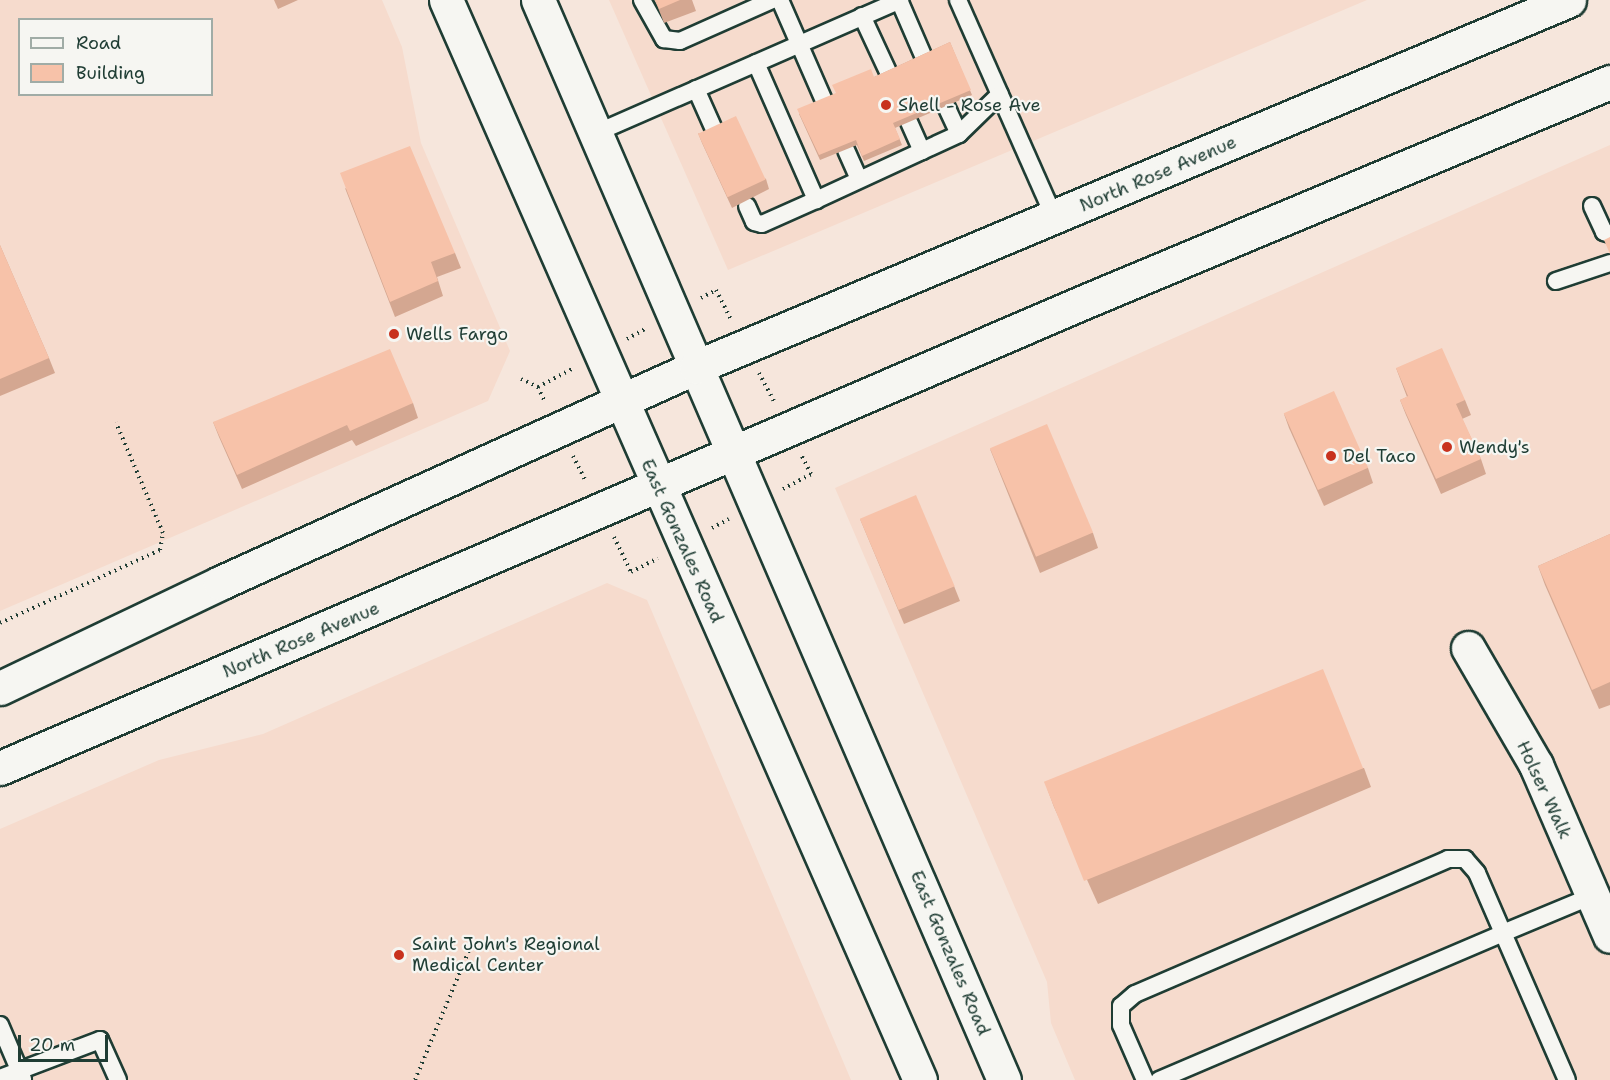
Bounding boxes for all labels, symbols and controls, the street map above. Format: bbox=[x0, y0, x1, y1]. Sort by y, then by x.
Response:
legend bbox=[18, 18, 213, 96]
text: Road bbox=[76, 31, 121, 55]
text: Building bbox=[76, 61, 145, 85]
place label: Shell - Rose Ave bbox=[898, 94, 1041, 116]
marker: Shell - Rose Ave bbox=[879, 98, 893, 112]
street label: North Rose Avenue bbox=[1076, 131, 1240, 217]
place label: Wells Fargo bbox=[406, 323, 508, 345]
marker: Wells Fargo bbox=[387, 327, 401, 341]
place label: Wendy's bbox=[1459, 436, 1530, 458]
marker: Wendy's bbox=[1440, 440, 1454, 454]
place label: Del Taco bbox=[1343, 445, 1416, 467]
marker: Del Taco bbox=[1324, 449, 1338, 463]
street label: East Gonzales Road bbox=[636, 456, 728, 626]
street label: North Rose Avenue bbox=[219, 597, 383, 683]
street label: Holser Walk bbox=[1512, 737, 1576, 843]
street label: East Gonzales Road bbox=[906, 867, 994, 1039]
place label: Saint John's Regional Medical Center bbox=[412, 934, 600, 976]
marker: Saint John's Regional Medical Center bbox=[390, 946, 408, 964]
scale bar bbox=[21, 1023, 111, 1061]
text: 20 m bbox=[29, 1033, 75, 1057]

